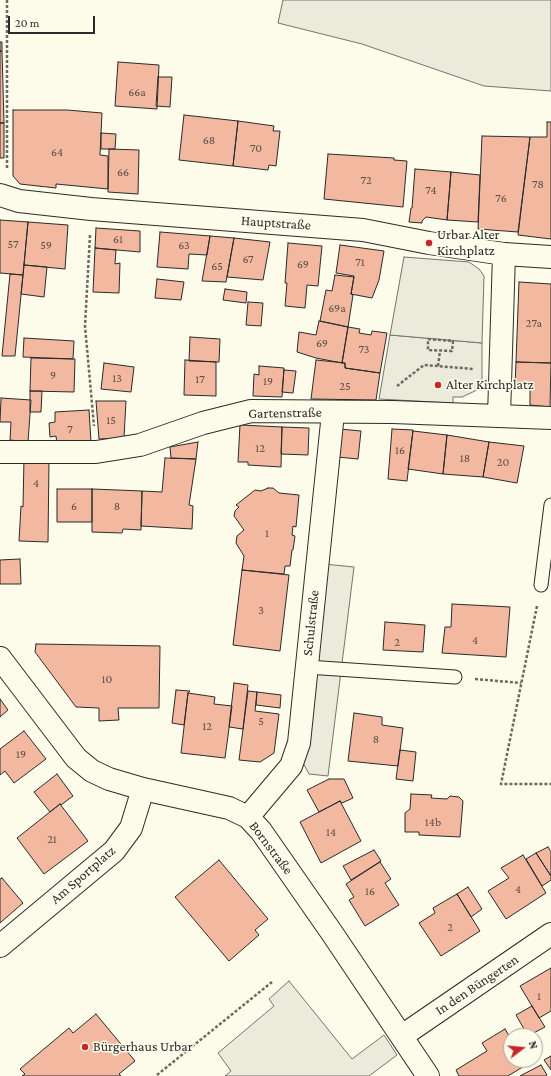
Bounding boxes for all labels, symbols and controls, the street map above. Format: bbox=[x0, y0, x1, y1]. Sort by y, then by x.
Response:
scale bar bbox=[10, 8, 97, 34]
text: 20 m bbox=[15, 16, 39, 30]
house number: 66a bbox=[128, 85, 146, 99]
house number: 68 bbox=[203, 133, 215, 147]
house number: 70 bbox=[250, 141, 262, 155]
house number: 64 bbox=[51, 145, 63, 159]
house number: 66 bbox=[117, 165, 129, 179]
house number: 72 bbox=[360, 173, 372, 187]
house number: 78 bbox=[532, 177, 544, 191]
house number: 74 bbox=[425, 183, 437, 197]
house number: 76 bbox=[495, 191, 507, 205]
street label: Hauptstraße bbox=[240, 212, 312, 234]
place label: Urbar Alter Kirchplatz bbox=[437, 227, 500, 260]
house number: 61 bbox=[113, 232, 123, 246]
house number: 57 bbox=[8, 237, 18, 251]
house number: 59 bbox=[40, 238, 52, 252]
house number: 63 bbox=[178, 238, 190, 252]
marker: Urbar Alter Kirchplatz bbox=[424, 238, 434, 248]
house number: 67 bbox=[242, 252, 254, 266]
house number: 71 bbox=[355, 255, 365, 269]
house number: 69 bbox=[297, 257, 309, 271]
house number: 65 bbox=[211, 259, 223, 273]
house number: 69a bbox=[328, 301, 346, 315]
house number: 27a bbox=[526, 316, 542, 330]
house number: 69 bbox=[316, 336, 328, 350]
house number: 73 bbox=[358, 342, 370, 356]
house number: 9 bbox=[50, 368, 56, 382]
house number: 13 bbox=[112, 371, 122, 385]
house number: 17 bbox=[195, 372, 205, 386]
house number: 19 bbox=[263, 374, 273, 388]
place label: Alter Kirchplatz bbox=[446, 377, 534, 393]
house number: 25 bbox=[339, 379, 351, 393]
marker: Alter Kirchplatz bbox=[433, 380, 443, 390]
street label: Gartenstraße bbox=[248, 404, 322, 422]
house number: 15 bbox=[106, 413, 116, 427]
house number: 7 bbox=[67, 422, 73, 436]
house number: 12 bbox=[255, 441, 265, 455]
house number: 16 bbox=[395, 443, 405, 457]
house number: 18 bbox=[460, 451, 470, 465]
house number: 20 bbox=[497, 455, 509, 469]
house number: 4 bbox=[33, 476, 39, 490]
house number: 6 bbox=[71, 499, 77, 513]
house number: 8 bbox=[114, 499, 120, 513]
house number: 1 bbox=[265, 526, 269, 540]
street label: Schulstraße bbox=[299, 589, 323, 657]
house number: 3 bbox=[258, 603, 264, 617]
house number: 4 bbox=[472, 633, 478, 647]
house number: 2 bbox=[394, 635, 400, 649]
house number: 10 bbox=[102, 672, 112, 686]
house number: 5 bbox=[258, 714, 264, 728]
house number: 12 bbox=[202, 719, 212, 733]
house number: 8 bbox=[373, 732, 379, 746]
house number: 19 bbox=[16, 747, 26, 761]
house number: 14b bbox=[425, 815, 441, 829]
street label: Bornstraße bbox=[246, 818, 296, 878]
house number: 14 bbox=[326, 825, 336, 839]
house number: 21 bbox=[47, 832, 57, 846]
street label: Am Sportplatz bbox=[47, 842, 119, 908]
house number: 4 bbox=[515, 882, 521, 896]
house number: 16 bbox=[365, 884, 375, 898]
house number: 2 bbox=[447, 920, 453, 934]
street label: In den Büngerten bbox=[432, 951, 522, 1019]
house number: 1 bbox=[537, 989, 541, 1003]
north arrow bbox=[503, 1028, 543, 1068]
place label: Bürgerhaus Urbar bbox=[93, 1039, 193, 1055]
text: N bbox=[527, 1040, 540, 1050]
marker: Bürgerhaus Urbar bbox=[80, 1042, 90, 1052]

